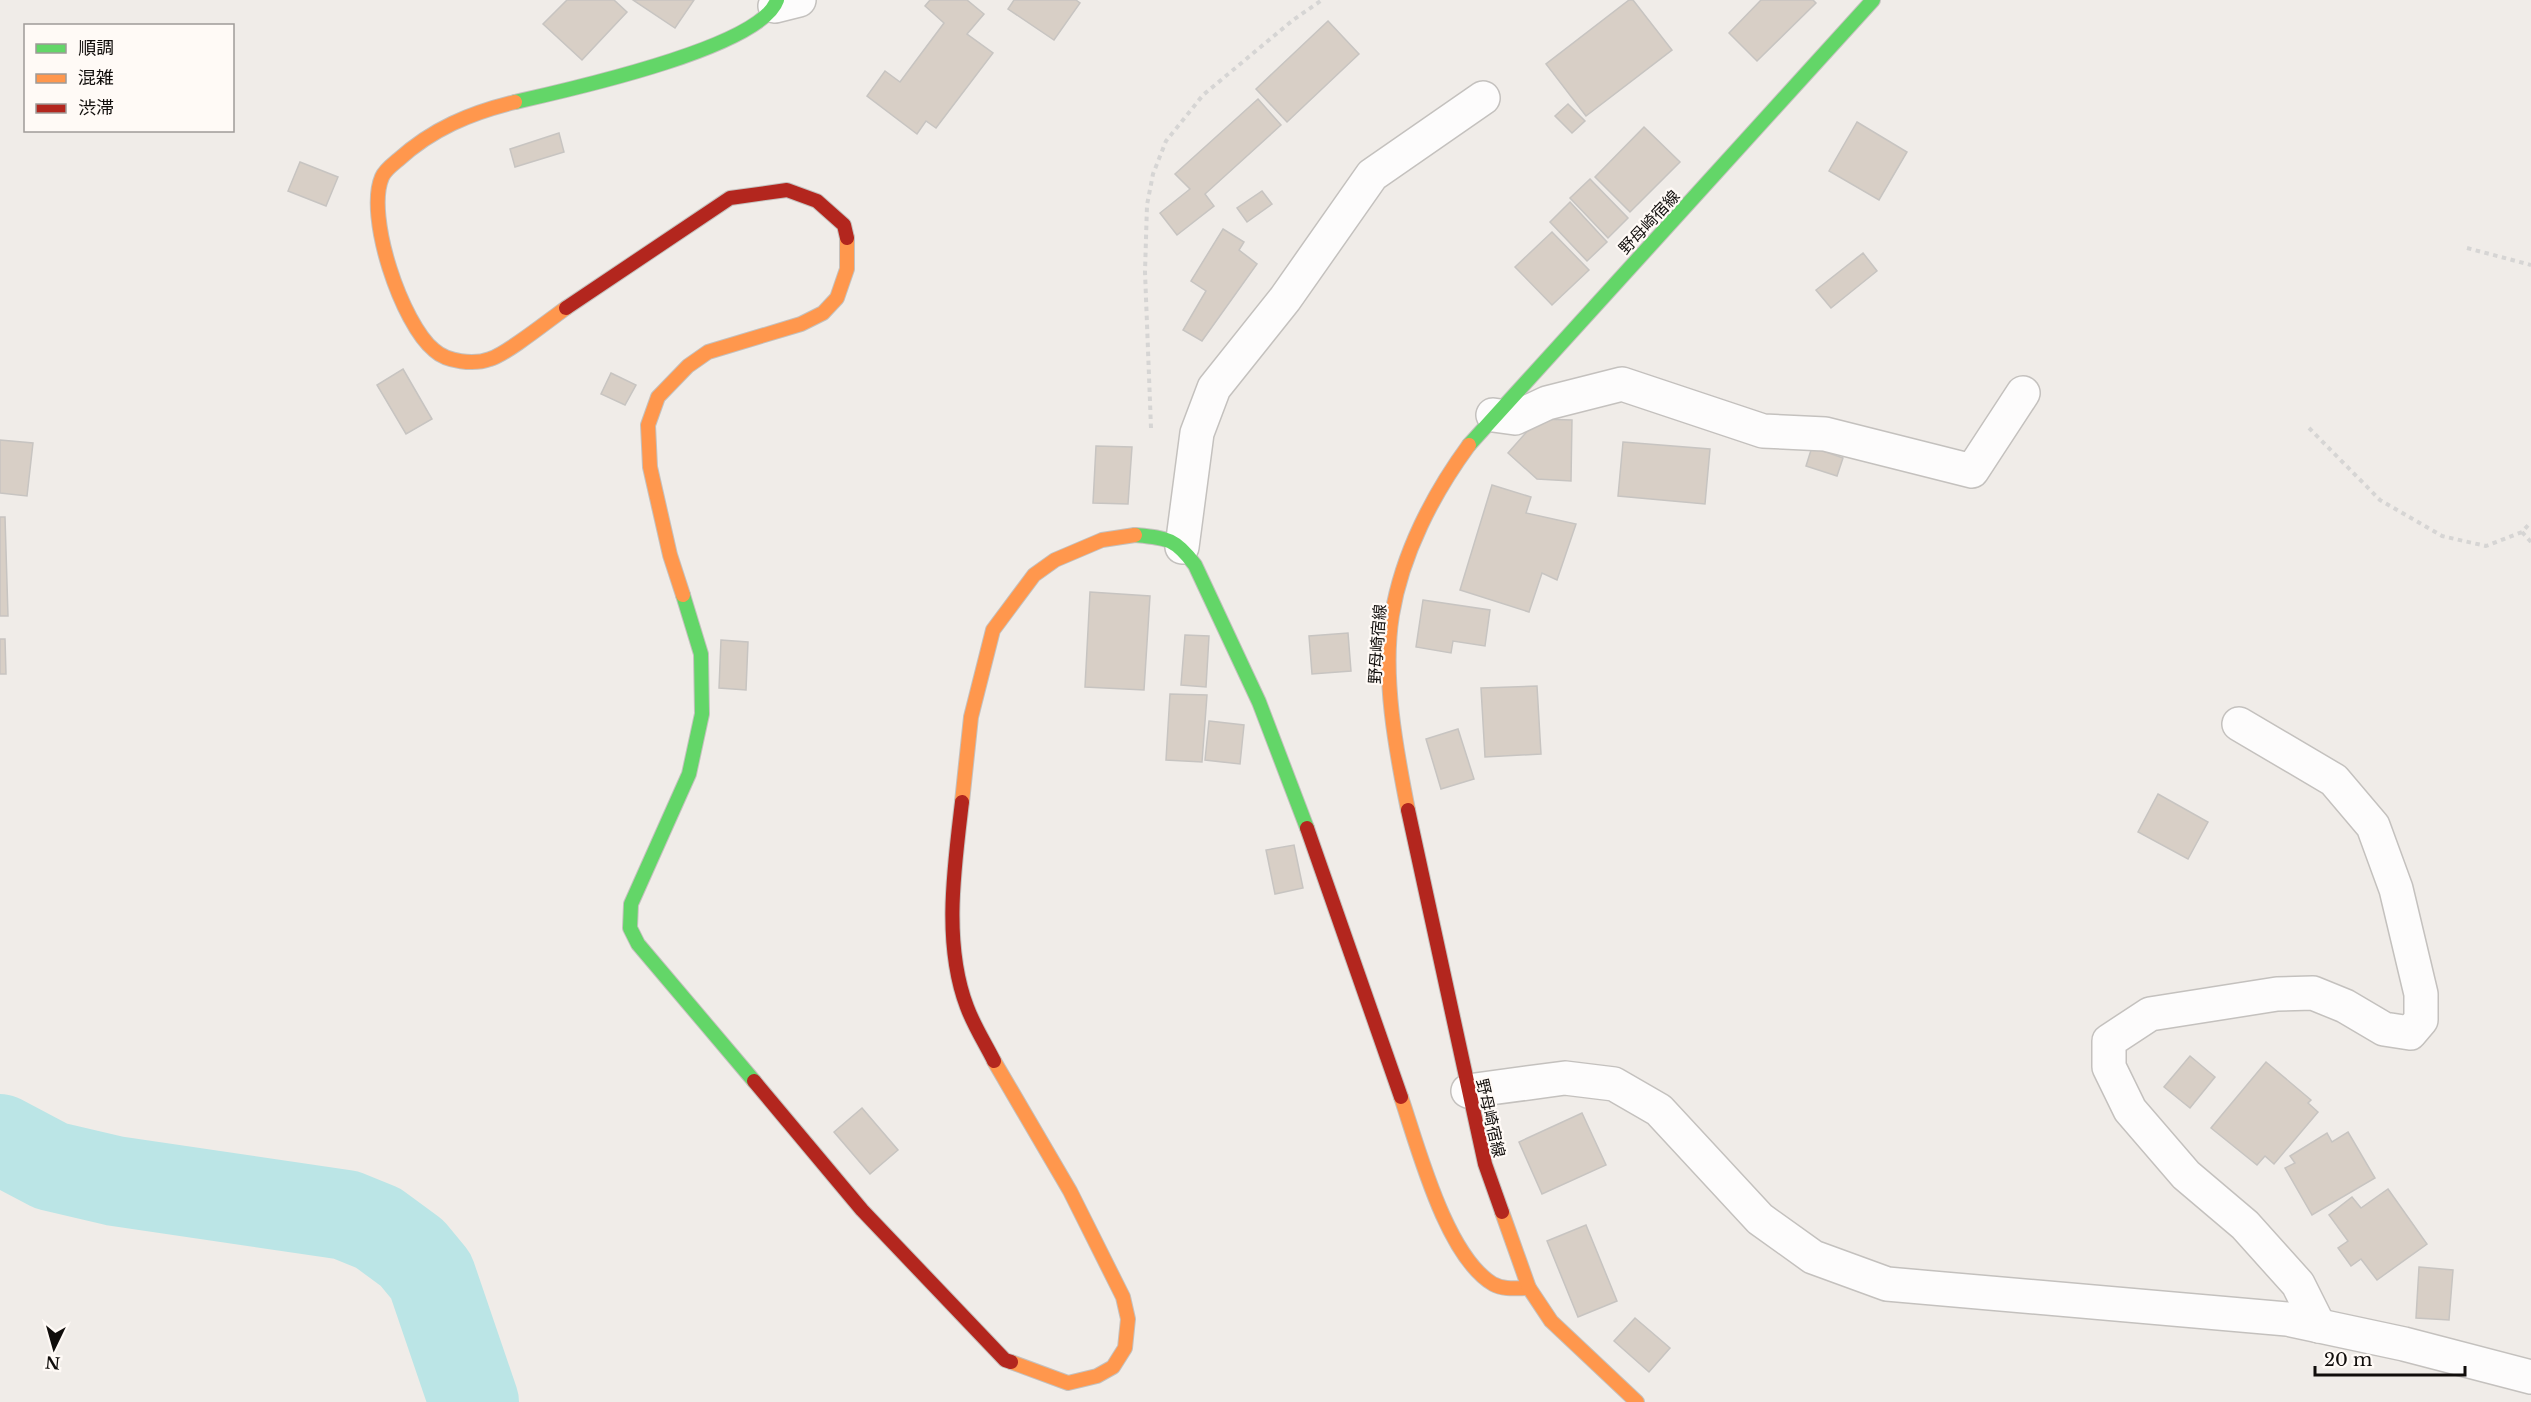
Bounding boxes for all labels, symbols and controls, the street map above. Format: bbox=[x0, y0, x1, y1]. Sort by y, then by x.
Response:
legend bbox=[24, 24, 234, 132]
text: 順調 bbox=[78, 37, 114, 59]
text: 混雑 bbox=[78, 67, 114, 89]
text: 渋滞 bbox=[78, 97, 114, 119]
street label: 野母崎宿線 bbox=[1614, 186, 1684, 258]
street label: 野母崎宿線 bbox=[1364, 603, 1390, 685]
street label: 野母崎宿線 bbox=[1472, 1077, 1510, 1159]
north arrow bbox=[24, 1318, 84, 1378]
scale bar bbox=[2315, 1339, 2465, 1377]
text: 20 m bbox=[2324, 1349, 2372, 1371]
text: N bbox=[44, 1352, 61, 1374]

